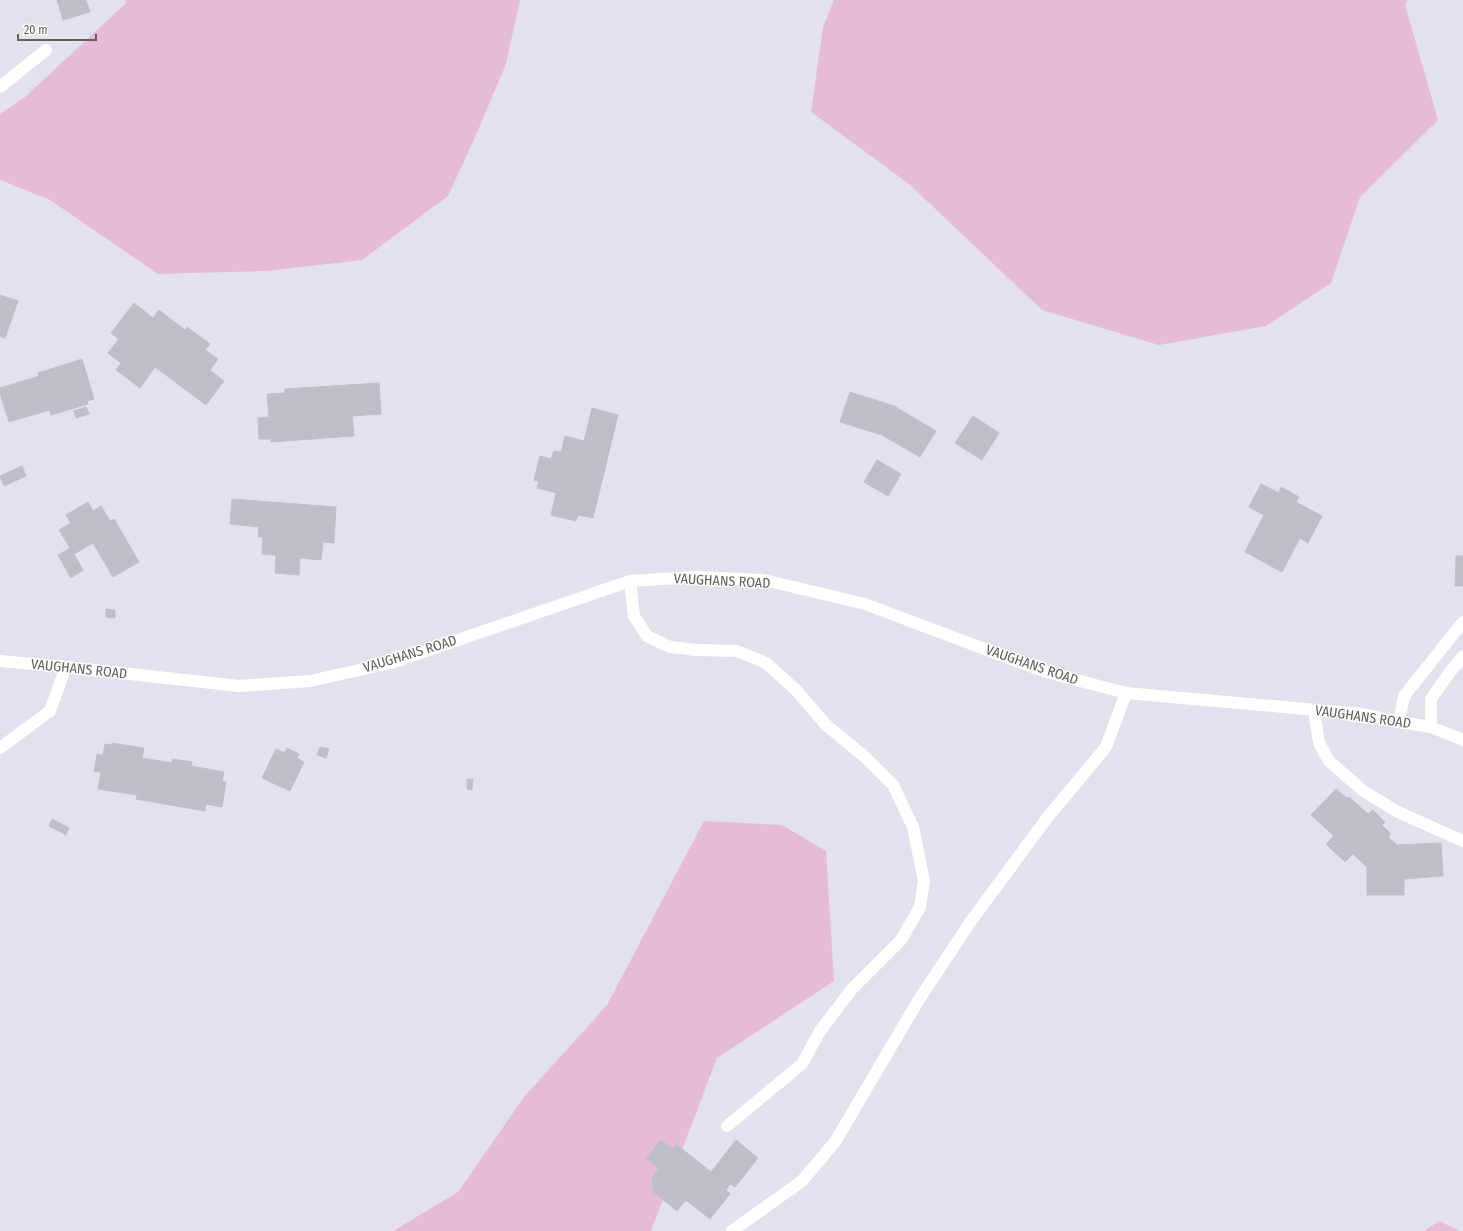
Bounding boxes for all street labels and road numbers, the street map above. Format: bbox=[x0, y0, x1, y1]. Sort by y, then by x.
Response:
street label: VAUGHANS ROAD bbox=[673, 570, 771, 592]
street label: VAUGHANS ROAD bbox=[361, 632, 459, 676]
street label: VAUGHANS ROAD bbox=[984, 641, 1080, 689]
street label: VAUGHANS ROAD bbox=[30, 655, 128, 683]
street label: VAUGHANS ROAD bbox=[1314, 702, 1412, 732]

